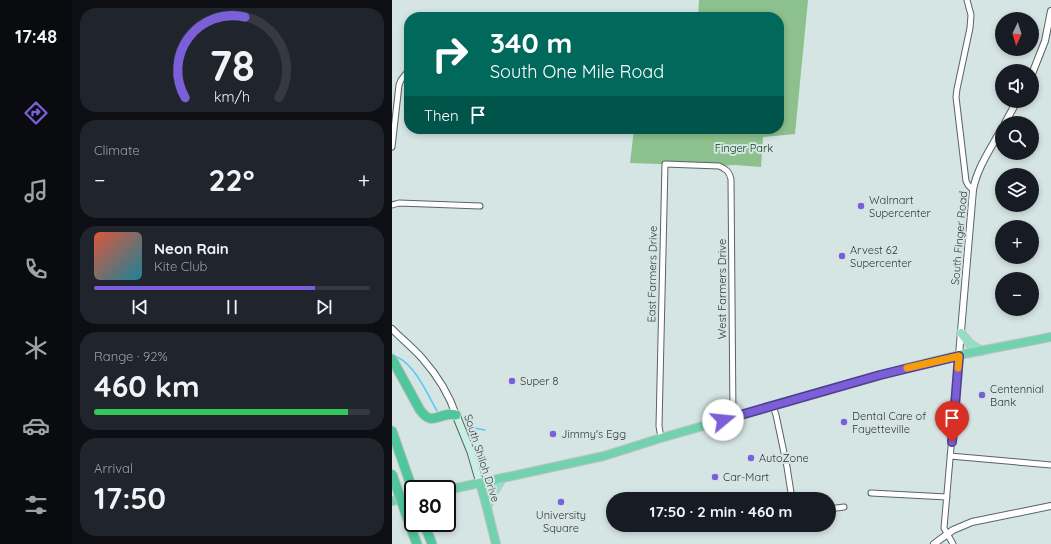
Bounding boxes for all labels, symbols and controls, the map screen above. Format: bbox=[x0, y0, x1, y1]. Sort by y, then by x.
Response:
north arrow bbox=[995, 12, 1039, 56]
map controls bbox=[995, 12, 1039, 316]
text: 17:48 bbox=[15, 25, 57, 48]
text: 340 m bbox=[490, 25, 572, 60]
icon: right bbox=[424, 28, 476, 80]
text: 78 bbox=[209, 39, 255, 91]
text: South One Mile Road bbox=[490, 60, 664, 83]
button: sound bbox=[995, 64, 1039, 108]
text: km/h bbox=[214, 88, 250, 106]
icon: directions bbox=[22, 99, 50, 127]
icon: arrive bbox=[467, 104, 489, 126]
text: Then bbox=[424, 106, 459, 125]
button: search bbox=[995, 116, 1039, 160]
park label: Finger Park bbox=[715, 141, 773, 155]
text: Climate bbox=[94, 142, 140, 158]
text: 22° bbox=[209, 161, 254, 199]
text: − bbox=[94, 166, 105, 194]
text: + bbox=[358, 166, 370, 194]
button: layers bbox=[995, 168, 1039, 212]
icon: music bbox=[22, 177, 50, 205]
street label: South Finger Road bbox=[948, 190, 970, 286]
place label: Walmart Supercenter bbox=[869, 193, 931, 220]
marker: Walmart Supercenter bbox=[856, 201, 866, 211]
button: + bbox=[995, 220, 1039, 264]
street label: East Farmers Drive bbox=[644, 225, 660, 323]
text: Neon Rain bbox=[154, 239, 229, 258]
street label: West Farmers Drive bbox=[715, 239, 729, 339]
place label: Arvest 62 Supercenter bbox=[850, 243, 912, 270]
marker: Arvest 62 Supercenter bbox=[837, 251, 847, 261]
icon: phone bbox=[22, 255, 50, 283]
text: Kite Club bbox=[154, 258, 207, 274]
button: − bbox=[995, 272, 1039, 316]
icon: previous bbox=[129, 296, 151, 318]
icon: pause bbox=[221, 296, 243, 318]
icon: next bbox=[313, 296, 335, 318]
icon: climate bbox=[22, 334, 50, 362]
text: Range · 92% bbox=[94, 348, 168, 364]
text: 460 km bbox=[94, 367, 200, 405]
place label: Super 8 bbox=[520, 374, 559, 388]
marker: Super 8 bbox=[507, 376, 517, 386]
place label: Centennial Bank bbox=[990, 382, 1044, 409]
marker: Centennial Bank bbox=[977, 390, 987, 400]
position arrow bbox=[702, 399, 744, 441]
pin bbox=[935, 401, 969, 442]
icon: arrive bbox=[941, 407, 963, 429]
place label: Dental Care of Fayetteville bbox=[852, 409, 926, 436]
icon: car bbox=[22, 412, 50, 440]
street label: South Shiloh Drive bbox=[461, 412, 503, 504]
marker: Dental Care of Fayetteville bbox=[839, 417, 849, 427]
place label: Jimmy's Egg bbox=[561, 427, 626, 441]
marker: Jimmy's Egg bbox=[548, 429, 558, 439]
place label: AutoZone bbox=[759, 451, 809, 465]
marker: AutoZone bbox=[746, 453, 756, 463]
text: Arrival bbox=[94, 460, 133, 476]
place label: Car-Mart bbox=[723, 470, 769, 484]
marker: Car-Mart bbox=[710, 472, 720, 482]
text: 17:50 bbox=[94, 479, 166, 517]
speed limit sign: 80 bbox=[404, 480, 456, 532]
icon: filters bbox=[22, 491, 50, 519]
marker: University Square bbox=[556, 497, 566, 507]
text: 17:50 · 2 min · 460 m bbox=[650, 502, 792, 521]
place label: University Square bbox=[536, 508, 586, 535]

